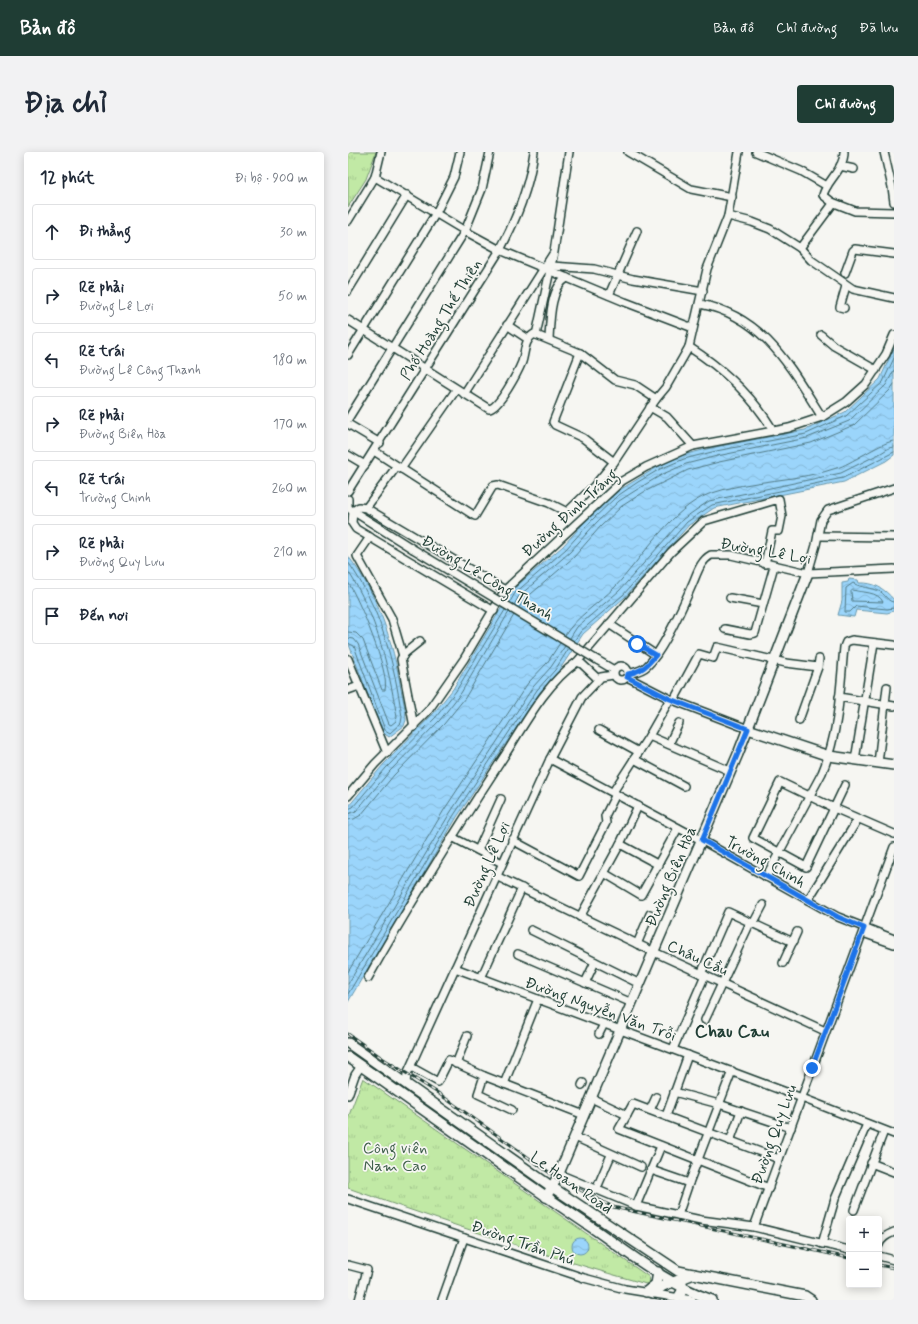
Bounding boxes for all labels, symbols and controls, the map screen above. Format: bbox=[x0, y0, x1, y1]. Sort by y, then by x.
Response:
text: Bản đồ bbox=[20, 16, 75, 41]
text: Bản đồ bbox=[713, 19, 754, 37]
text: Chỉ đường bbox=[776, 19, 837, 37]
text: Đã lưu bbox=[859, 19, 898, 37]
button: Chỉ đường bbox=[797, 85, 894, 123]
text: Địa chỉ bbox=[24, 86, 107, 123]
text: 12 phút bbox=[40, 167, 95, 189]
text: Đi bộ · 900 m bbox=[235, 170, 308, 187]
icon: ahead bbox=[41, 221, 63, 243]
text: Đi thẳng bbox=[79, 222, 131, 242]
text: 30 m bbox=[280, 224, 307, 241]
street label: Phố Hoàng Thế Thiện bbox=[395, 255, 488, 385]
text: Rẽ phải bbox=[79, 278, 124, 298]
icon: right bbox=[41, 285, 63, 307]
text: 50 m bbox=[278, 288, 307, 305]
text: Đường Lê Lợi bbox=[79, 298, 154, 315]
text: Rẽ trái bbox=[79, 342, 125, 362]
icon: left bbox=[41, 349, 63, 371]
text: 180 m bbox=[272, 352, 307, 369]
text: Đường Lê Công Thanh bbox=[79, 362, 201, 379]
text: Rẽ phải bbox=[79, 406, 124, 426]
icon: right bbox=[41, 413, 63, 435]
text: 170 m bbox=[273, 416, 307, 433]
text: Đường Biên Hòa bbox=[79, 426, 166, 443]
street label: Đường Đinh Tráng bbox=[518, 464, 623, 563]
text: Rẽ trái bbox=[79, 470, 125, 490]
icon: left bbox=[41, 477, 63, 499]
text: 260 m bbox=[272, 480, 307, 497]
text: Trường Chinh bbox=[79, 490, 151, 507]
street label: Đường Lê Công Thanh bbox=[417, 531, 557, 627]
street label: Đường Lê Lợi bbox=[718, 533, 813, 571]
text: Rẽ phải bbox=[79, 534, 124, 554]
icon: right bbox=[41, 541, 63, 563]
text: 210 m bbox=[273, 544, 307, 561]
text: Đường Quy Lưu bbox=[79, 554, 164, 571]
icon: arrive bbox=[41, 605, 63, 627]
text: Đến nơi bbox=[79, 606, 128, 626]
route start bbox=[628, 635, 646, 653]
street label: Đường Lê Lợi bbox=[459, 818, 517, 911]
street label: Đường Biên Hòa bbox=[641, 823, 703, 930]
street label: Trường Chinh bbox=[721, 832, 809, 894]
street label: Châu Cầu bbox=[664, 936, 731, 981]
street label: Đường Nguyễn Văn Trỗi bbox=[522, 972, 679, 1048]
district label: Chau Cau bbox=[695, 1020, 769, 1044]
route end bbox=[803, 1059, 821, 1077]
street label: Đường Quy Lưu bbox=[747, 1082, 803, 1188]
park label: Công viên Nam Cao bbox=[363, 1138, 427, 1177]
street label: Le Hoan Road bbox=[526, 1147, 616, 1219]
street label: Đường Trần Phú bbox=[468, 1216, 577, 1272]
map controls bbox=[846, 1216, 882, 1288]
button: + bbox=[846, 1216, 882, 1252]
button: − bbox=[846, 1252, 882, 1288]

